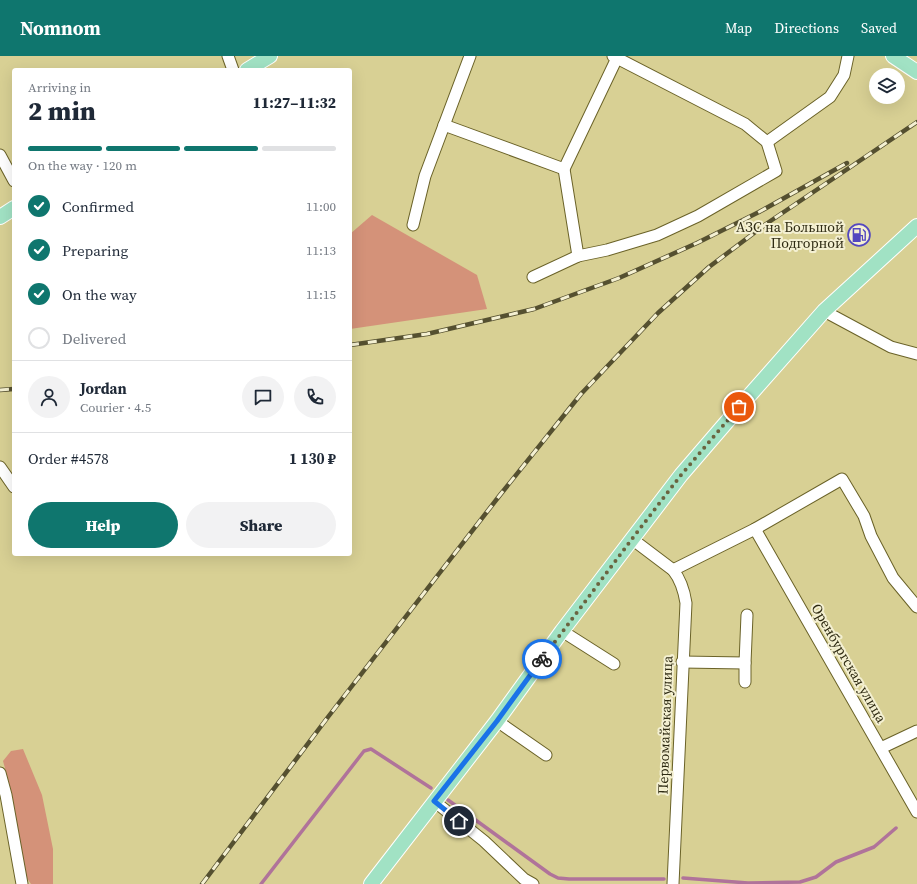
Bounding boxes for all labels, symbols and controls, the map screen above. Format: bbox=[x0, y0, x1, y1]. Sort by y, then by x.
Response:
text: Nomnom bbox=[20, 15, 101, 41]
text: Map bbox=[725, 18, 752, 38]
text: Directions bbox=[774, 18, 839, 38]
text: Saved bbox=[861, 18, 897, 38]
map controls bbox=[869, 68, 905, 104]
button: layers bbox=[869, 68, 905, 104]
text: Arriving in bbox=[28, 79, 91, 96]
text: 11:27–11:32 bbox=[253, 92, 336, 113]
text: 2 min bbox=[28, 93, 96, 129]
text: On the way · 120 m bbox=[28, 157, 137, 174]
icon: check bbox=[28, 195, 50, 217]
text: Confirmed bbox=[62, 196, 134, 217]
text: 11:00 bbox=[306, 198, 336, 215]
place label: АЗС на Большой Подгорной bbox=[736, 217, 844, 253]
fuel station icon: АЗС на Большой Подгорной bbox=[846, 222, 872, 248]
icon: check bbox=[28, 239, 50, 261]
text: Preparing bbox=[62, 240, 128, 261]
text: 11:13 bbox=[306, 242, 336, 259]
icon: check bbox=[28, 283, 50, 305]
text: On the way bbox=[62, 284, 137, 305]
text: 11:15 bbox=[306, 286, 336, 303]
text: Delivered bbox=[62, 328, 126, 349]
button: person bbox=[28, 376, 70, 418]
button: chat bbox=[242, 376, 284, 418]
button: phone bbox=[294, 376, 336, 418]
text: Jordan bbox=[80, 378, 127, 399]
pin bbox=[722, 390, 756, 424]
icon: bag bbox=[728, 396, 750, 418]
text: Courier · 4.5 bbox=[80, 399, 151, 416]
text: Order #4578 bbox=[28, 448, 109, 469]
text: 1 130 ₽ bbox=[289, 448, 336, 469]
button: Help bbox=[28, 502, 178, 548]
button: Share bbox=[186, 502, 336, 548]
street label: Оренбургская улица bbox=[807, 600, 892, 727]
courier bbox=[522, 639, 562, 679]
icon: bike bbox=[531, 648, 553, 670]
street label: Первомайская улица bbox=[653, 655, 677, 795]
pin bbox=[442, 804, 476, 838]
icon: home bbox=[448, 810, 470, 832]

